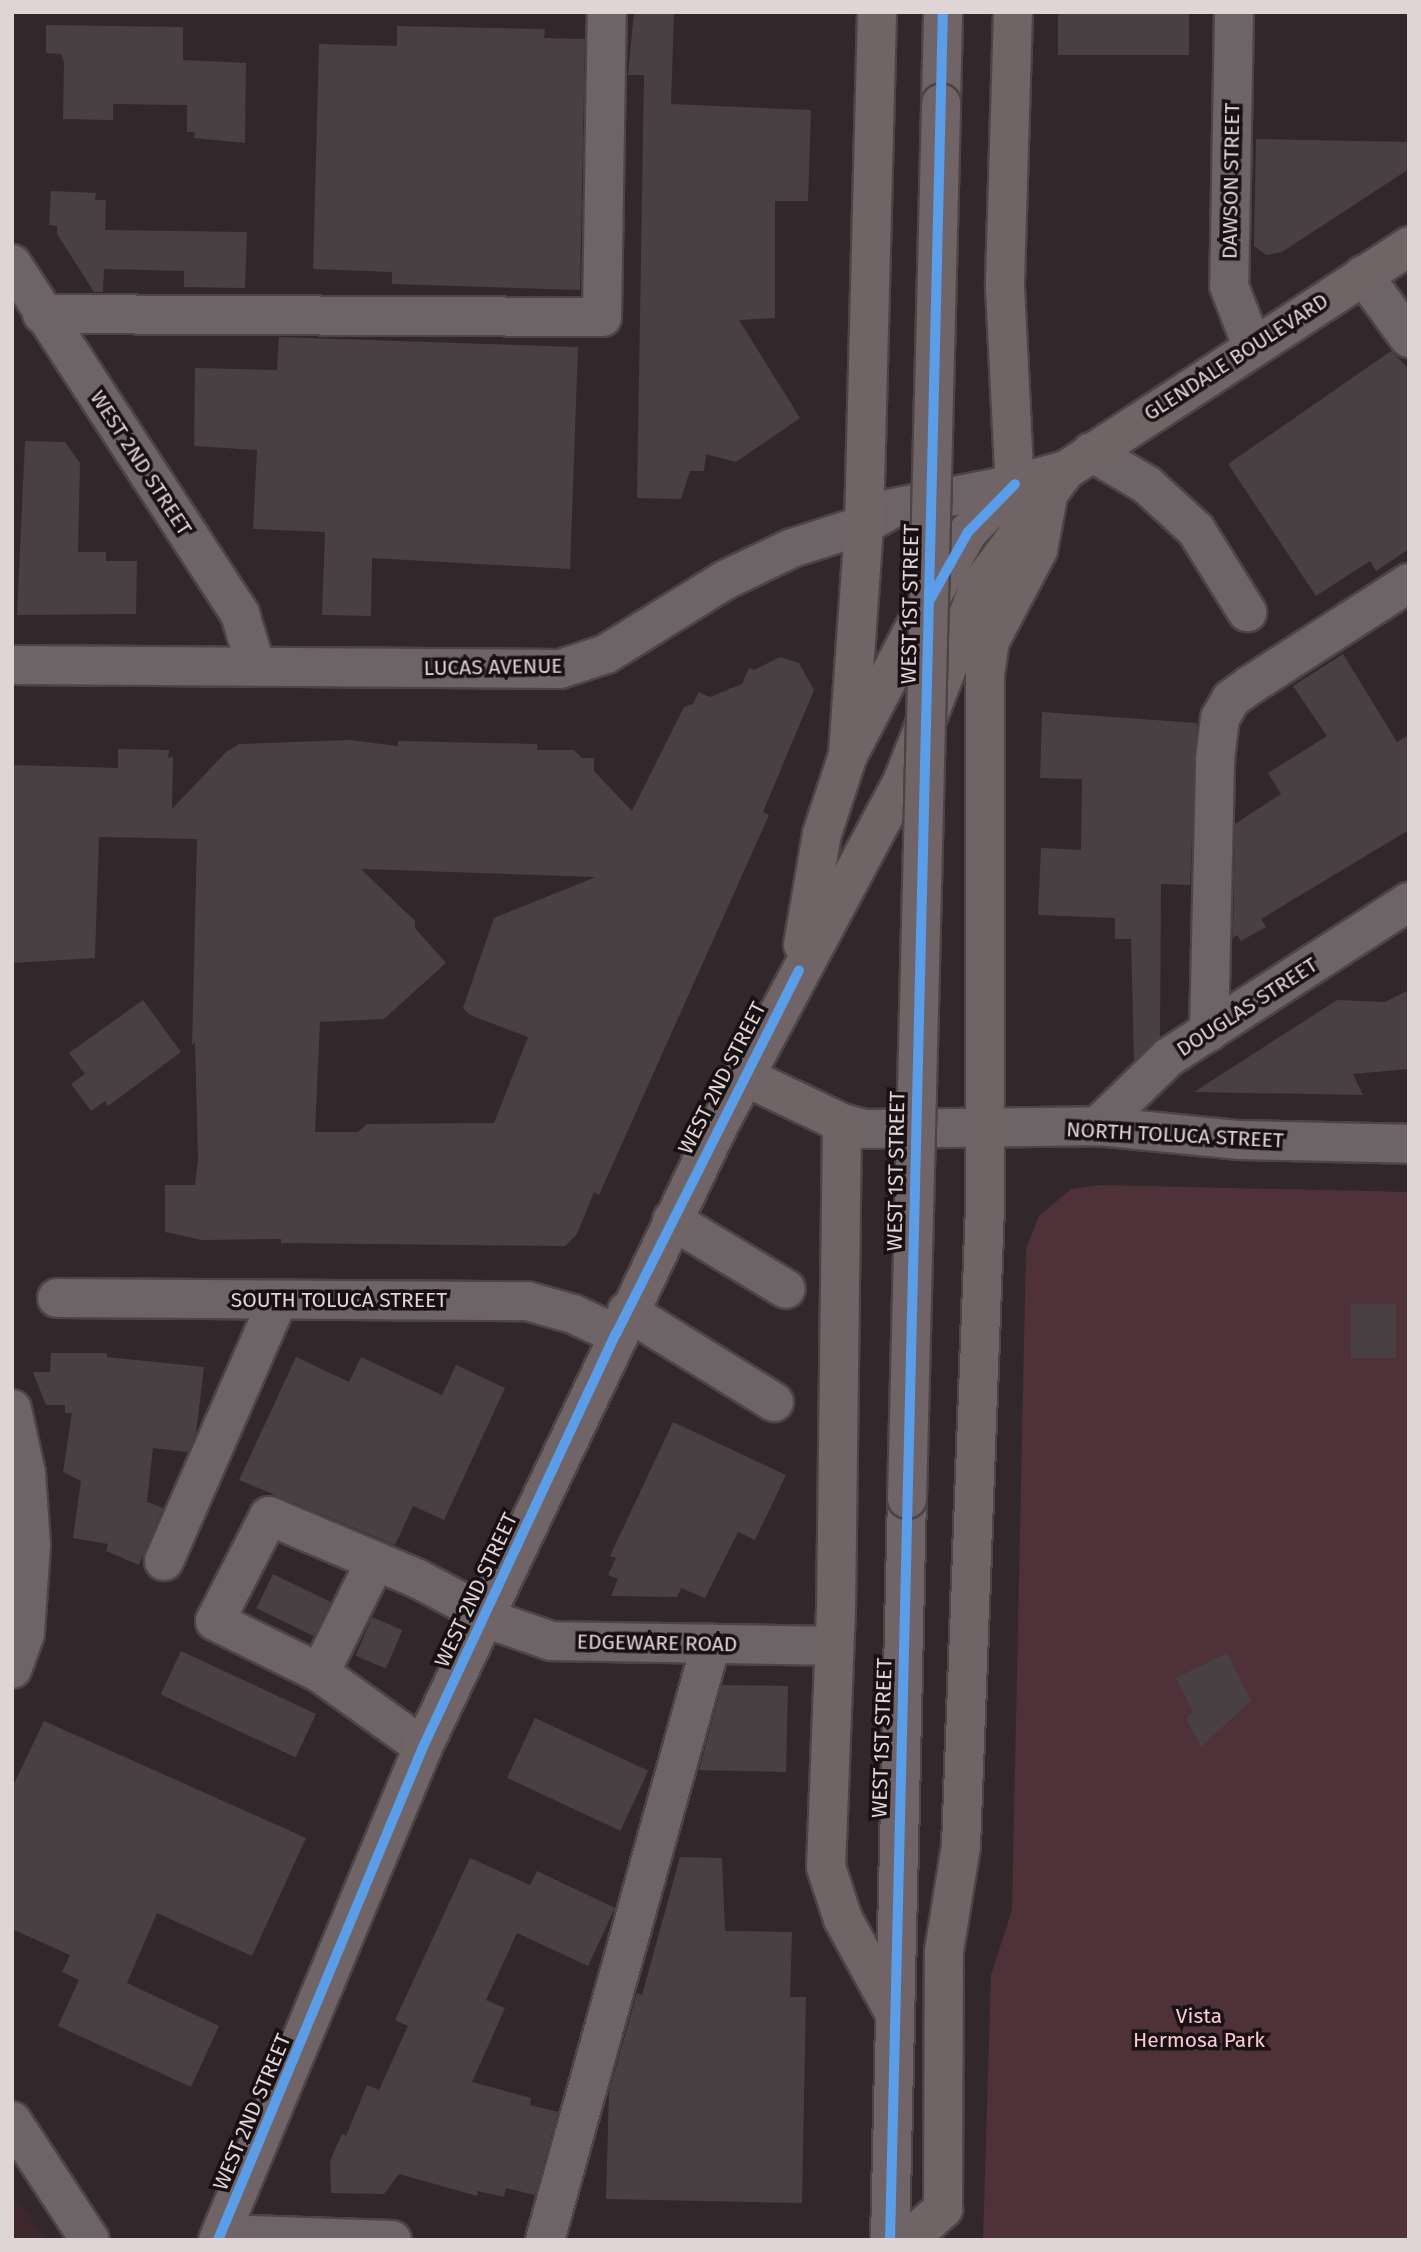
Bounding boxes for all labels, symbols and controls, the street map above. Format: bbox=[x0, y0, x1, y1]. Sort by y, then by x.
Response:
street label: DAWSON STREET bbox=[1217, 103, 1245, 259]
street label: GLENDALE BOULEVARD bbox=[1139, 288, 1333, 426]
street label: WEST 2ND STREET bbox=[85, 386, 197, 540]
street label: WEST 1ST STREET bbox=[896, 524, 924, 684]
street label: LUCAS AVENUE bbox=[423, 653, 563, 681]
street label: DOUGLAS STREET bbox=[1172, 952, 1322, 1062]
street label: WEST 2ND STREET bbox=[673, 998, 771, 1158]
street label: WEST 1ST STREET bbox=[882, 1091, 910, 1251]
street label: NORTH TOLUCA STREET bbox=[1066, 1117, 1284, 1153]
street label: SOUTH TOLUCA STREET bbox=[231, 1287, 447, 1313]
street label: WEST 2ND STREET bbox=[429, 1509, 523, 1671]
street label: EDGEWARE ROAD bbox=[577, 1629, 737, 1657]
street label: WEST 1ST STREET bbox=[867, 1658, 897, 1818]
park label: Vista Hermosa Park bbox=[1133, 2003, 1265, 2053]
street label: WEST 2ND STREET bbox=[208, 2030, 296, 2194]

